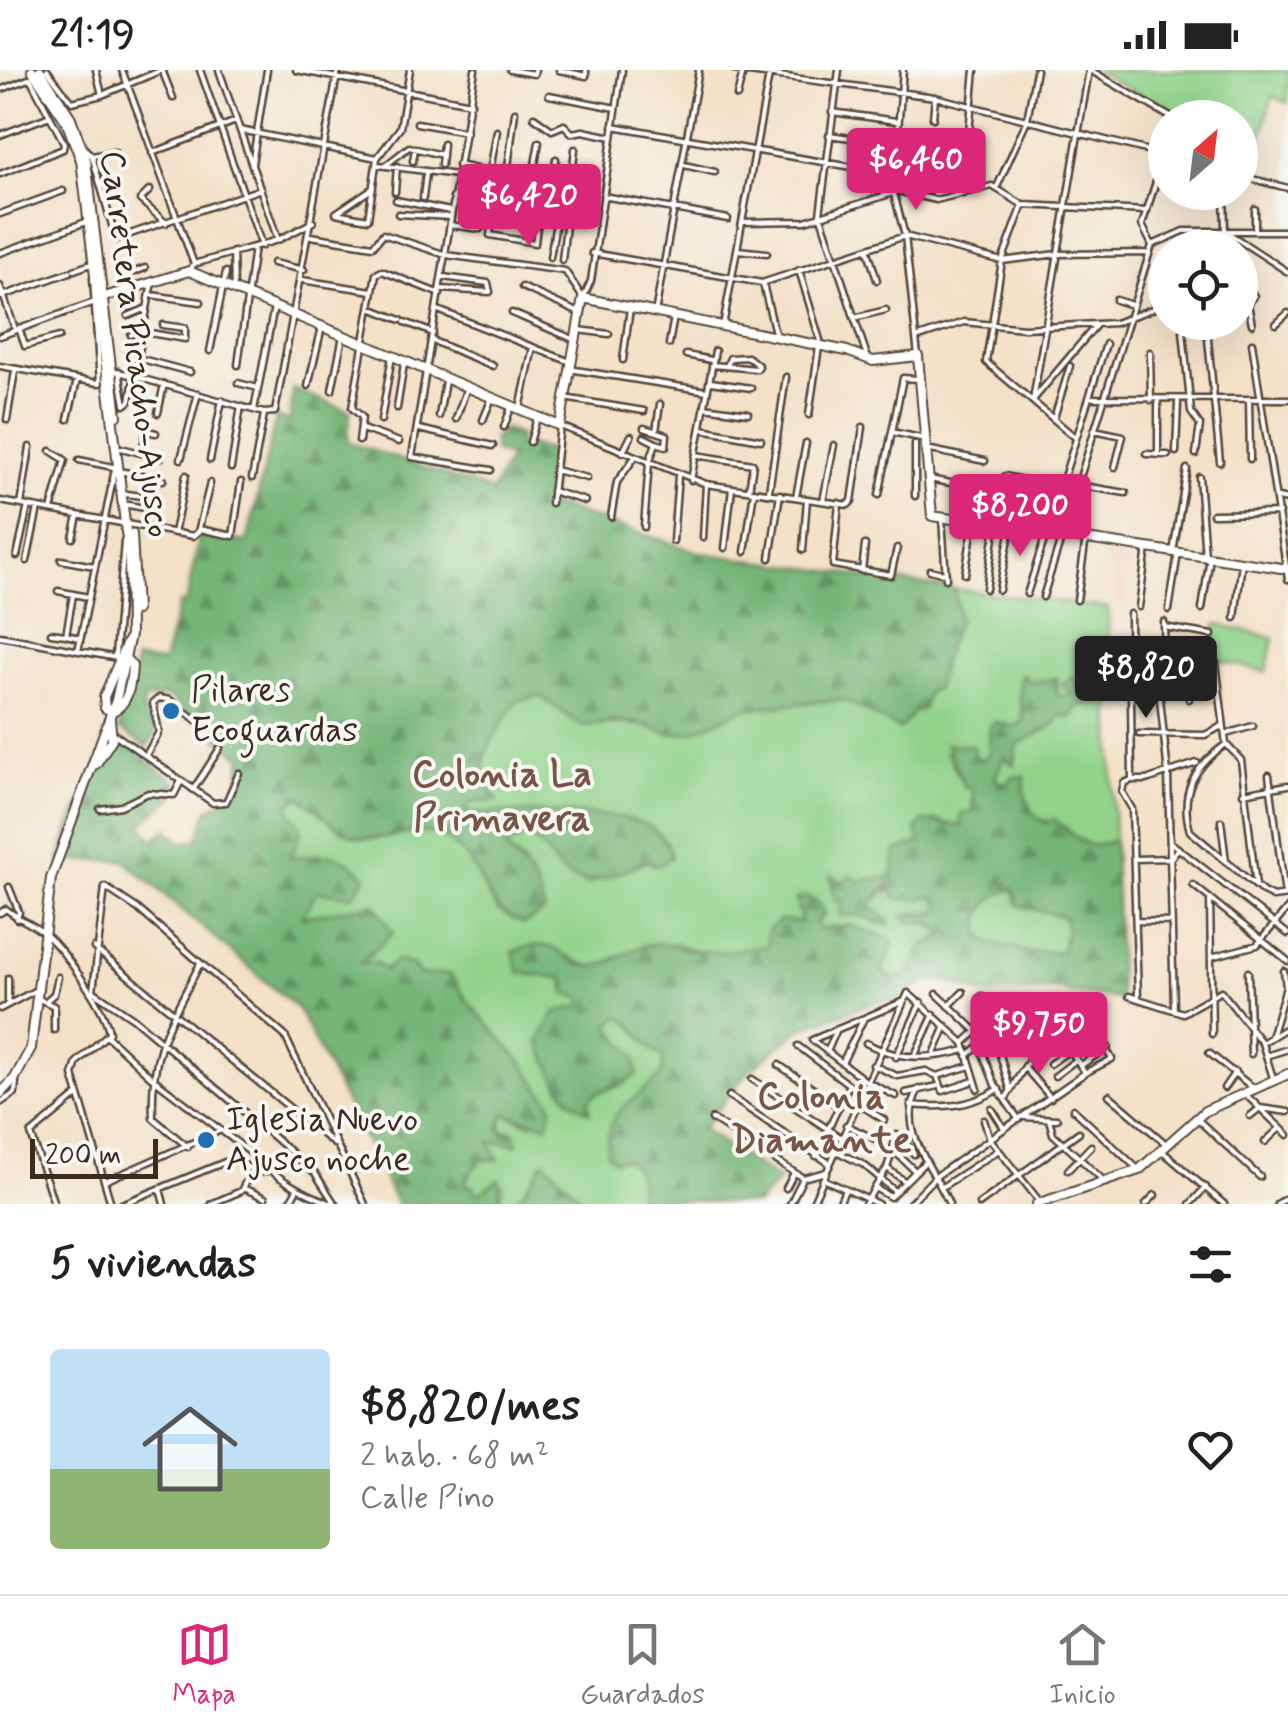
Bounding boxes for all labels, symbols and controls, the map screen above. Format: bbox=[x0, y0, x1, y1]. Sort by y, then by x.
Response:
text: 21:19 bbox=[50, 11, 135, 60]
north arrow bbox=[1148, 100, 1258, 210]
map controls bbox=[1148, 100, 1258, 340]
pin: $6,460 bbox=[835, 128, 997, 213]
text: $6,460 bbox=[869, 139, 963, 181]
street label: Carretera Picacho-Ajusco bbox=[88, 148, 182, 540]
pin: $6,420 bbox=[448, 164, 610, 249]
text: $6,420 bbox=[480, 175, 578, 217]
button: locate bbox=[1148, 230, 1258, 340]
pin: $8,200 bbox=[939, 474, 1101, 559]
text: $8,200 bbox=[971, 485, 1069, 527]
pin: $8,820 bbox=[1065, 636, 1227, 721]
text: $8,820 bbox=[1097, 647, 1195, 689]
place label: Pilares Ecoguardas bbox=[191, 668, 358, 758]
marker: Pilares Ecoguardas bbox=[160, 700, 182, 722]
district label: Colonia La Primavera bbox=[412, 751, 592, 844]
pin: $9,750 bbox=[958, 992, 1120, 1077]
text: $9,750 bbox=[992, 1003, 1086, 1045]
district label: Colonia Diamante bbox=[730, 1073, 912, 1166]
place label: Iglesia Nuevo Ajusco noche bbox=[226, 1097, 418, 1183]
marker: Iglesia Nuevo Ajusco noche bbox=[195, 1129, 217, 1151]
scale bar bbox=[30, 1134, 158, 1178]
text: 200 m bbox=[45, 1138, 121, 1175]
text: 5 viviendas bbox=[50, 1237, 257, 1292]
icon: filters bbox=[1183, 1237, 1238, 1292]
text: $8,820/mes bbox=[360, 1380, 580, 1435]
icon: home bbox=[130, 1389, 250, 1509]
icon: heart bbox=[1183, 1422, 1238, 1477]
text: 2 hab. · 68 m² bbox=[360, 1435, 549, 1477]
text: Calle Pino bbox=[360, 1477, 495, 1519]
tab: Mapa bbox=[172, 1617, 236, 1714]
tab: Guardados bbox=[580, 1617, 705, 1714]
tab: Inicio bbox=[1049, 1617, 1116, 1714]

